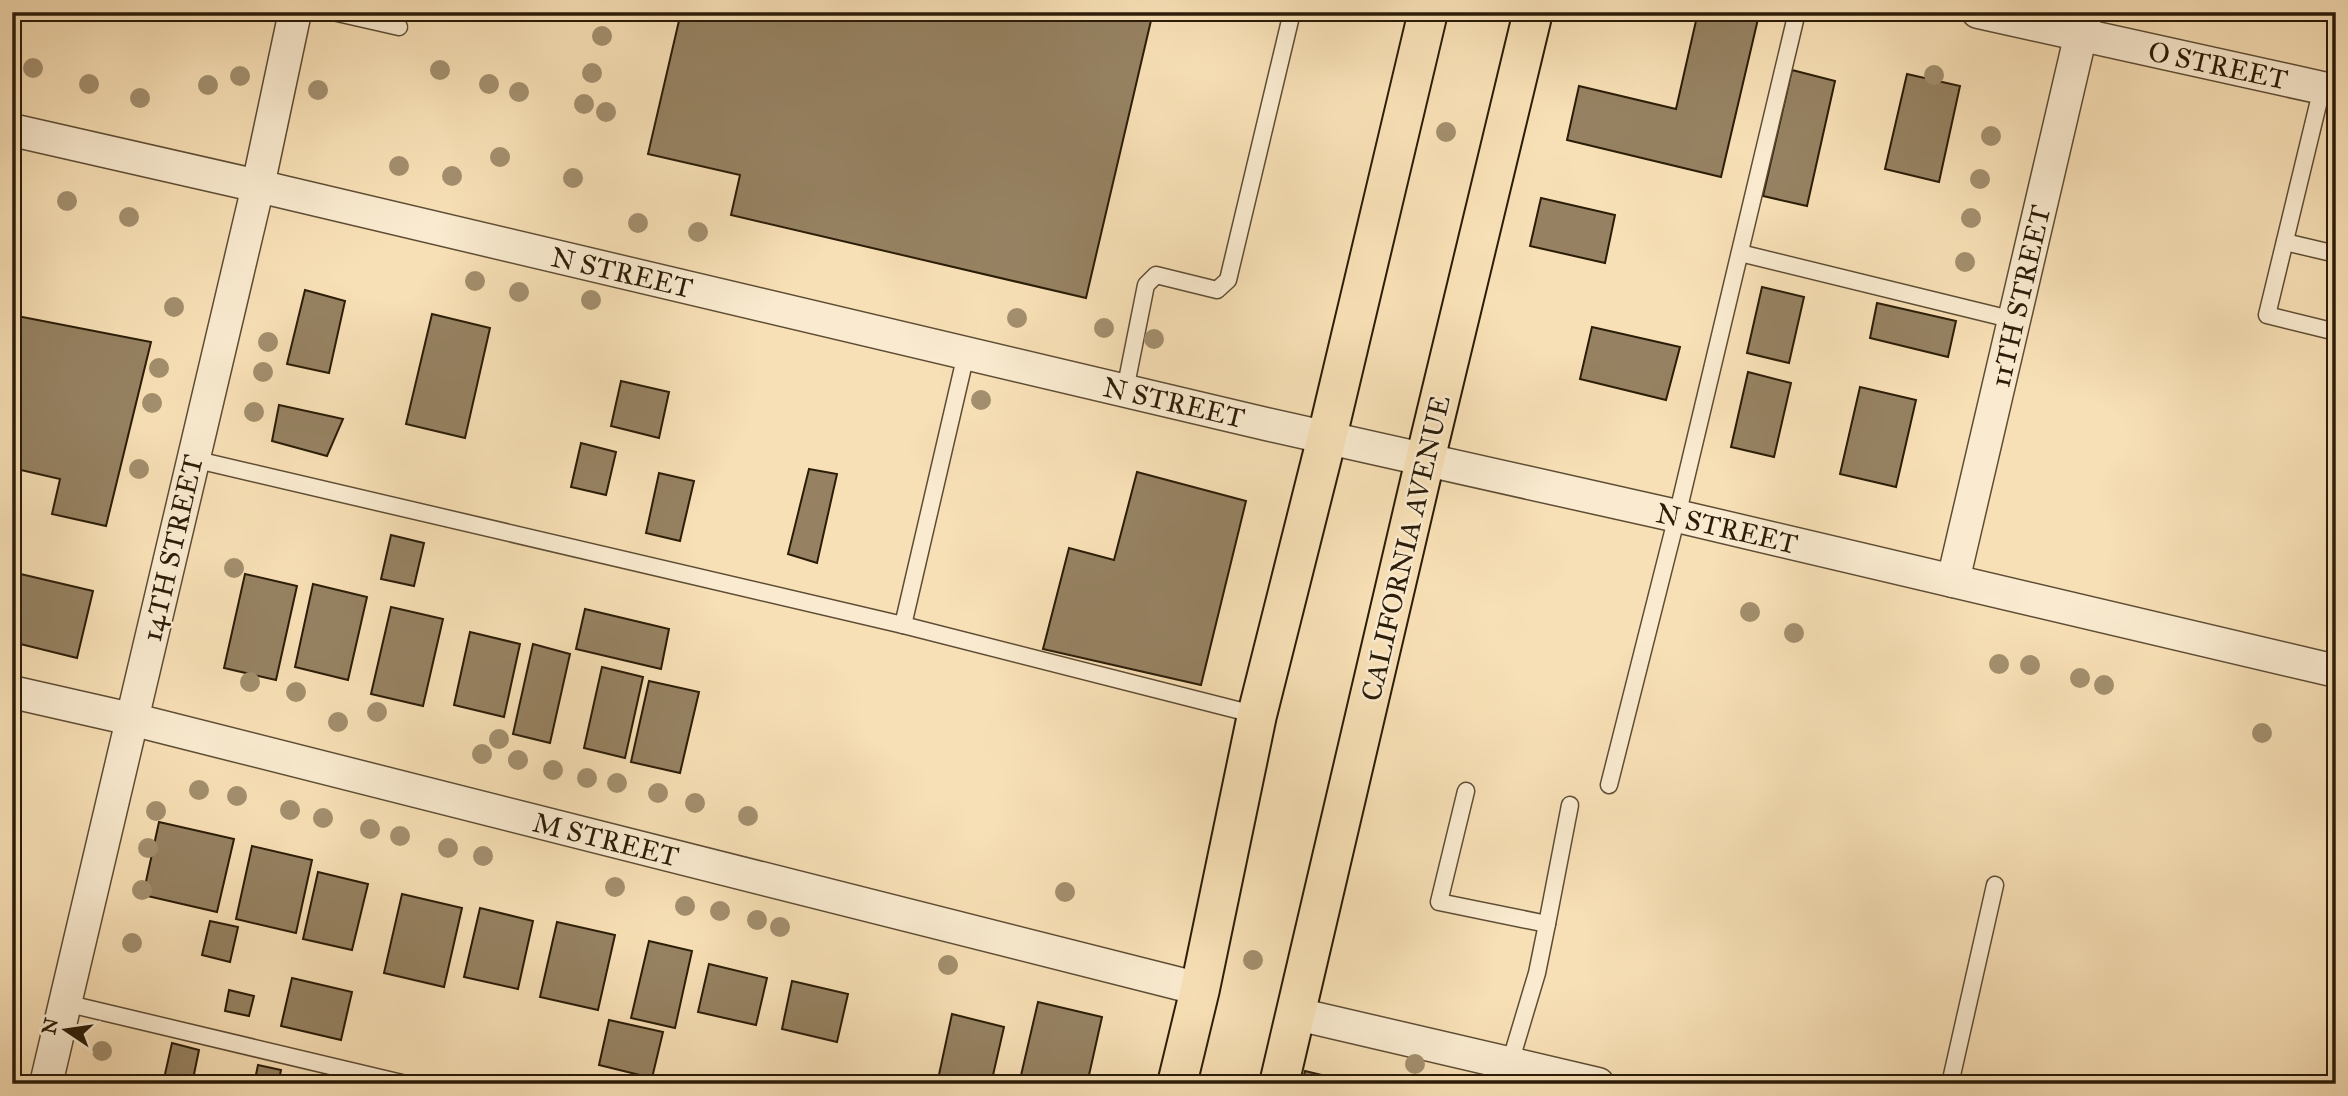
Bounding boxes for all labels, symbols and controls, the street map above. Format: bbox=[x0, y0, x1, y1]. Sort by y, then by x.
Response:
street label: O STREET bbox=[2145, 34, 2291, 97]
street label: 11TH STREET bbox=[1983, 202, 2058, 391]
street label: N STREET bbox=[548, 239, 696, 306]
street label: N STREET bbox=[1100, 369, 1248, 436]
street label: CALIFORNIA AVENUE bbox=[1353, 392, 1458, 704]
street label: 14TH STREET bbox=[134, 451, 211, 645]
street label: N STREET bbox=[1653, 495, 1801, 562]
street label: M STREET bbox=[529, 804, 682, 875]
north arrow bbox=[32, 995, 102, 1064]
text: N bbox=[37, 1016, 63, 1037]

